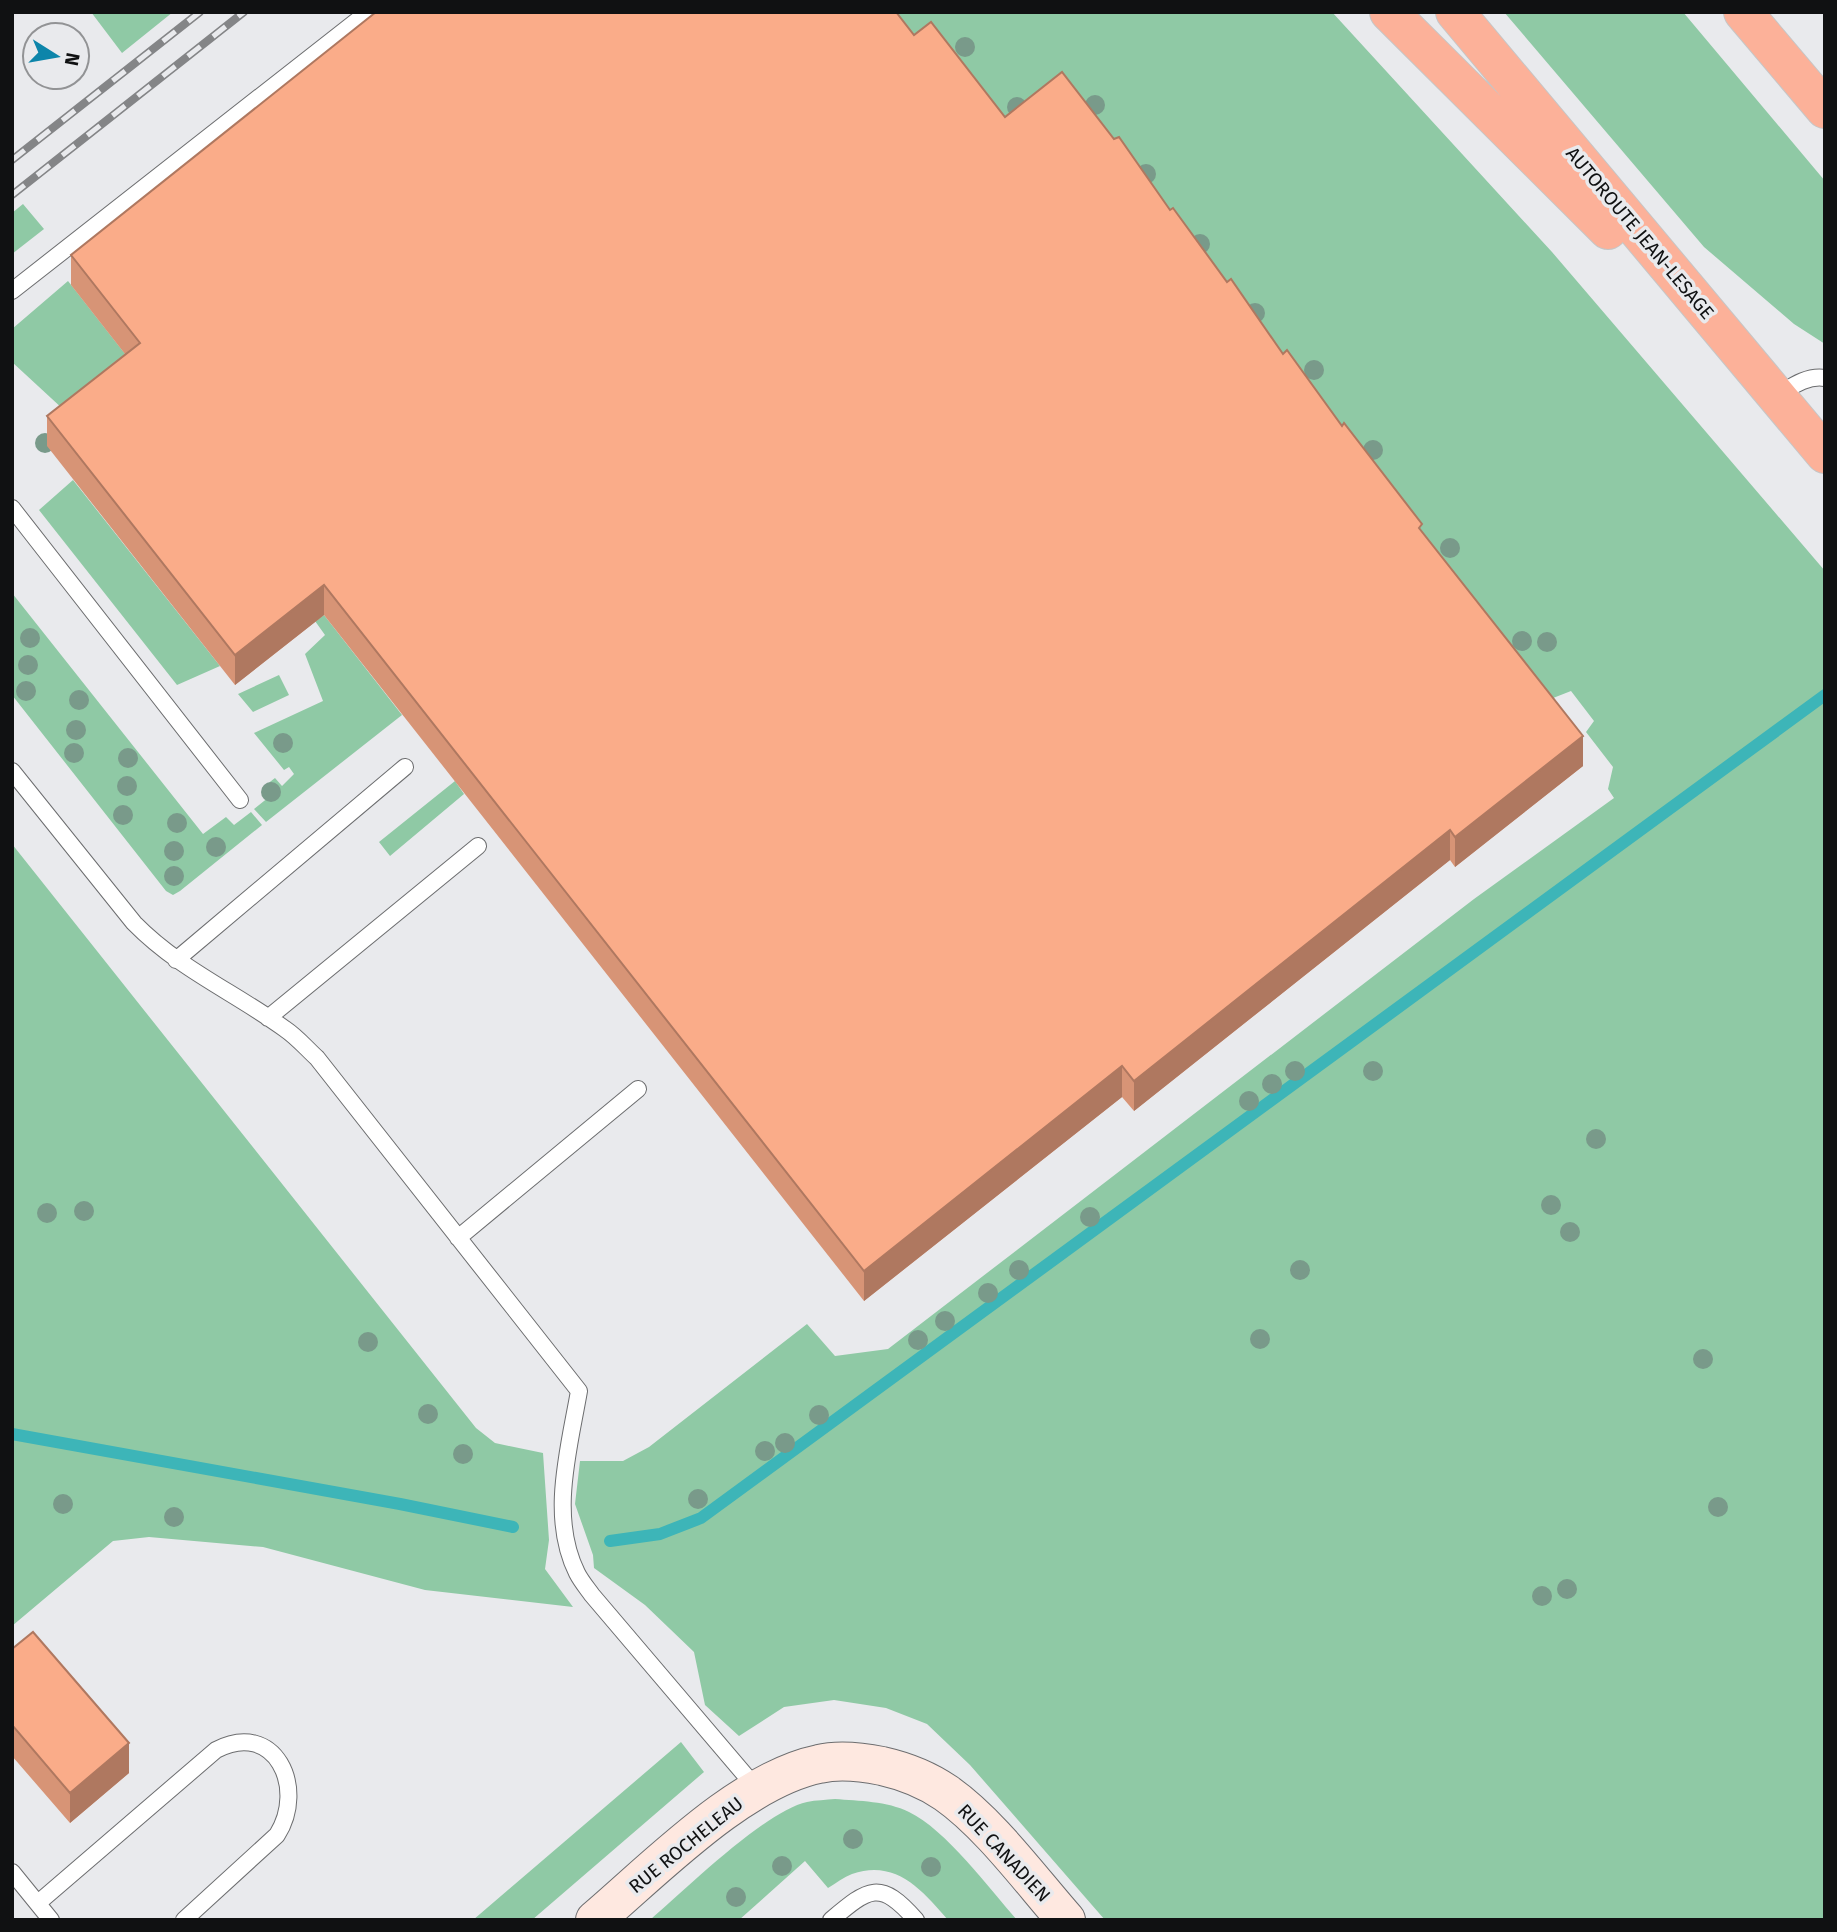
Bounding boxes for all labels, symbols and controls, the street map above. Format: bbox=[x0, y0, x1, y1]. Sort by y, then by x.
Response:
north arrow bbox=[21, 21, 91, 91]
text: N bbox=[60, 51, 85, 68]
street label: AUTOROUTE JEAN-LESAGE bbox=[1561, 142, 1719, 324]
street label: RUE ROCHELEAU bbox=[624, 1792, 748, 1898]
street label: RUE CANADIEN bbox=[953, 1799, 1055, 1907]

